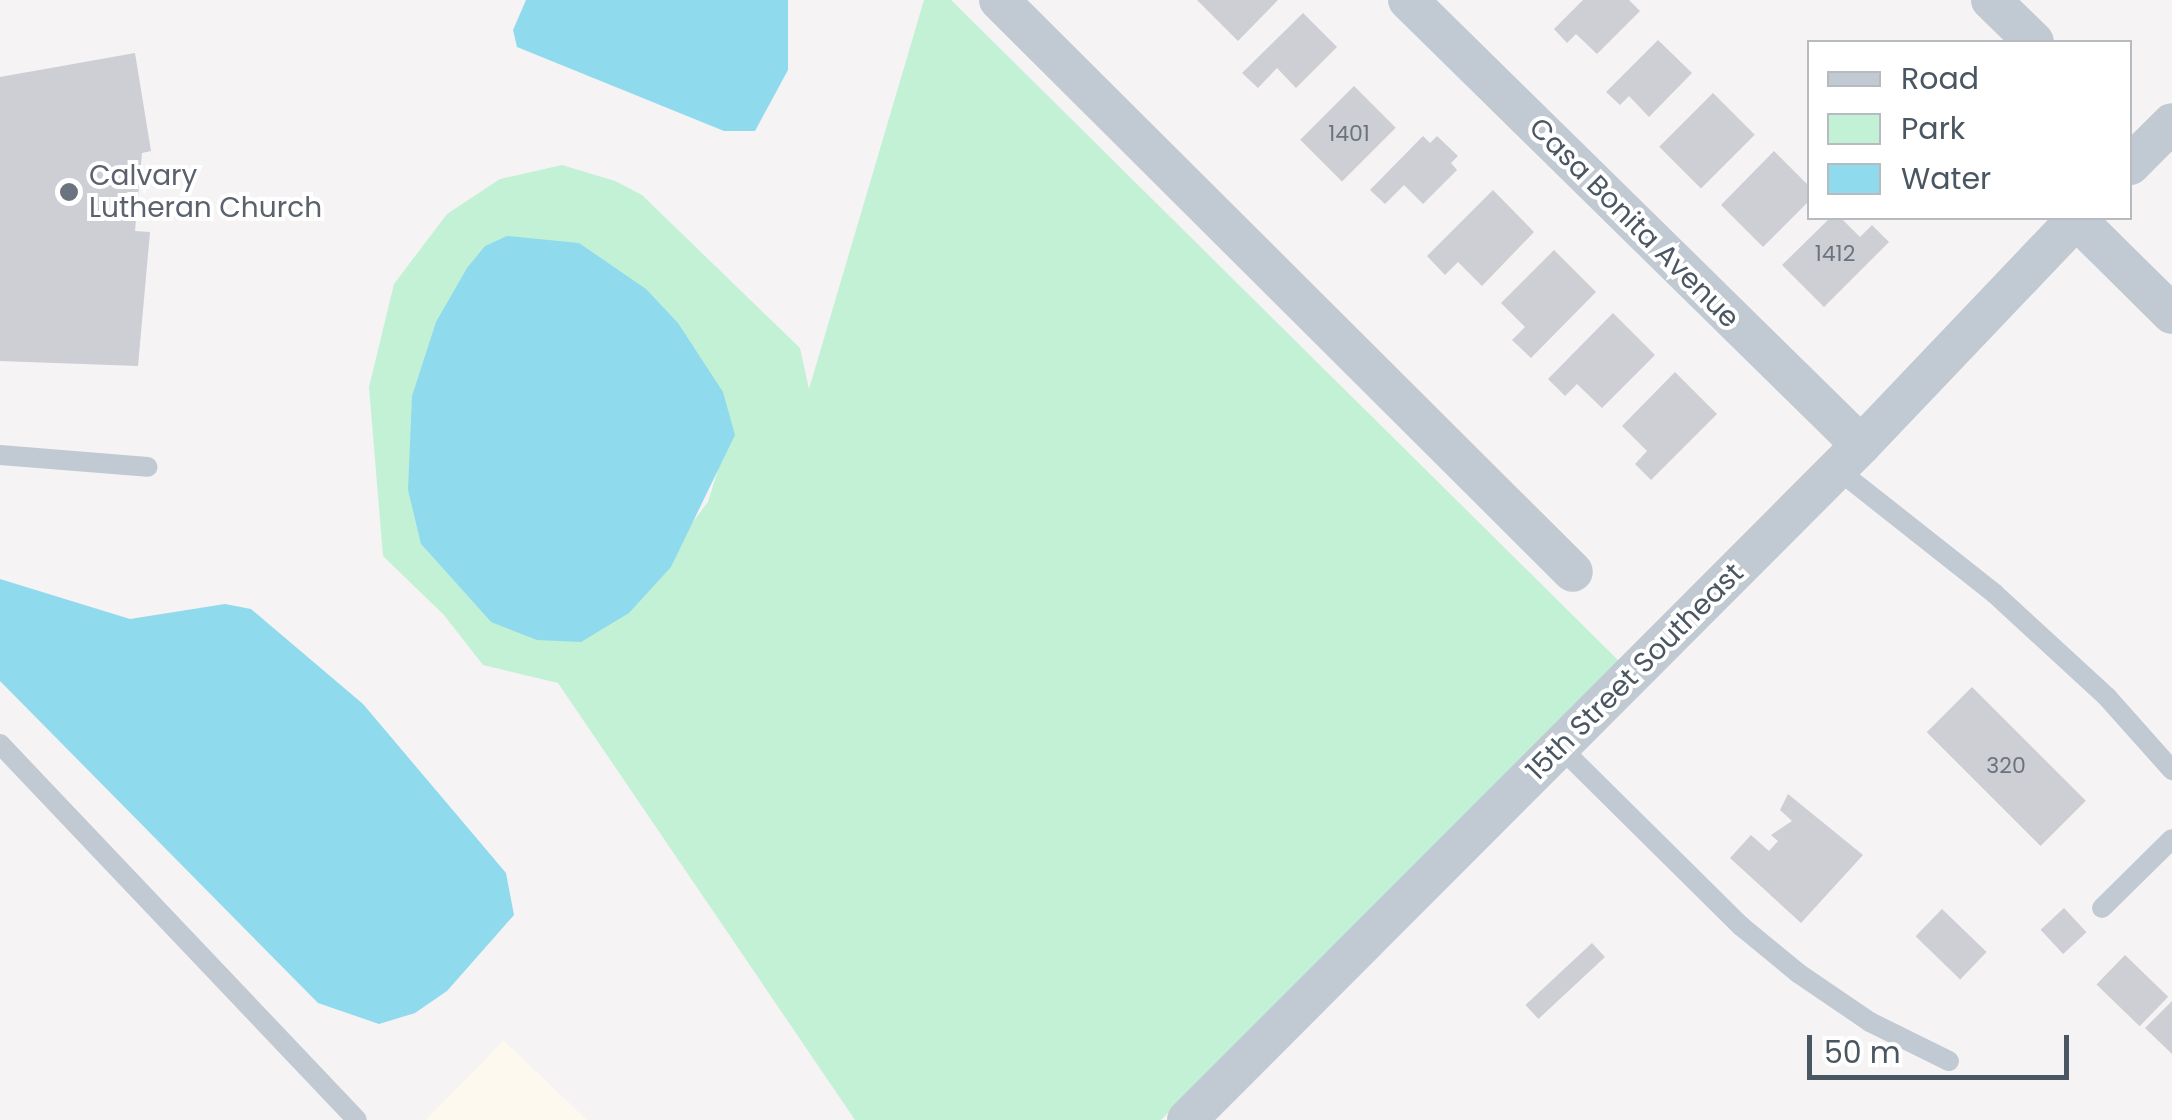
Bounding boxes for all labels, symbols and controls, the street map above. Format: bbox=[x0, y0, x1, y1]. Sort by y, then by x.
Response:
legend bbox=[1807, 40, 2132, 220]
text: Road bbox=[1901, 57, 1979, 100]
text: Park bbox=[1901, 107, 1965, 150]
street label: Casa Bonita Avenue bbox=[1522, 111, 1746, 335]
house number: 1401 bbox=[1328, 121, 1370, 147]
text: Water bbox=[1901, 157, 1991, 200]
place label: Calvary Lutheran Church bbox=[89, 159, 322, 225]
marker: Calvary Lutheran Church bbox=[58, 181, 80, 203]
house number: 1412 bbox=[1815, 241, 1855, 267]
street label: 15th Street Southeast bbox=[1520, 557, 1750, 787]
house number: 320 bbox=[1986, 753, 2026, 779]
scale bar bbox=[1812, 1015, 2074, 1077]
text: 50 m bbox=[1824, 1031, 1901, 1074]

